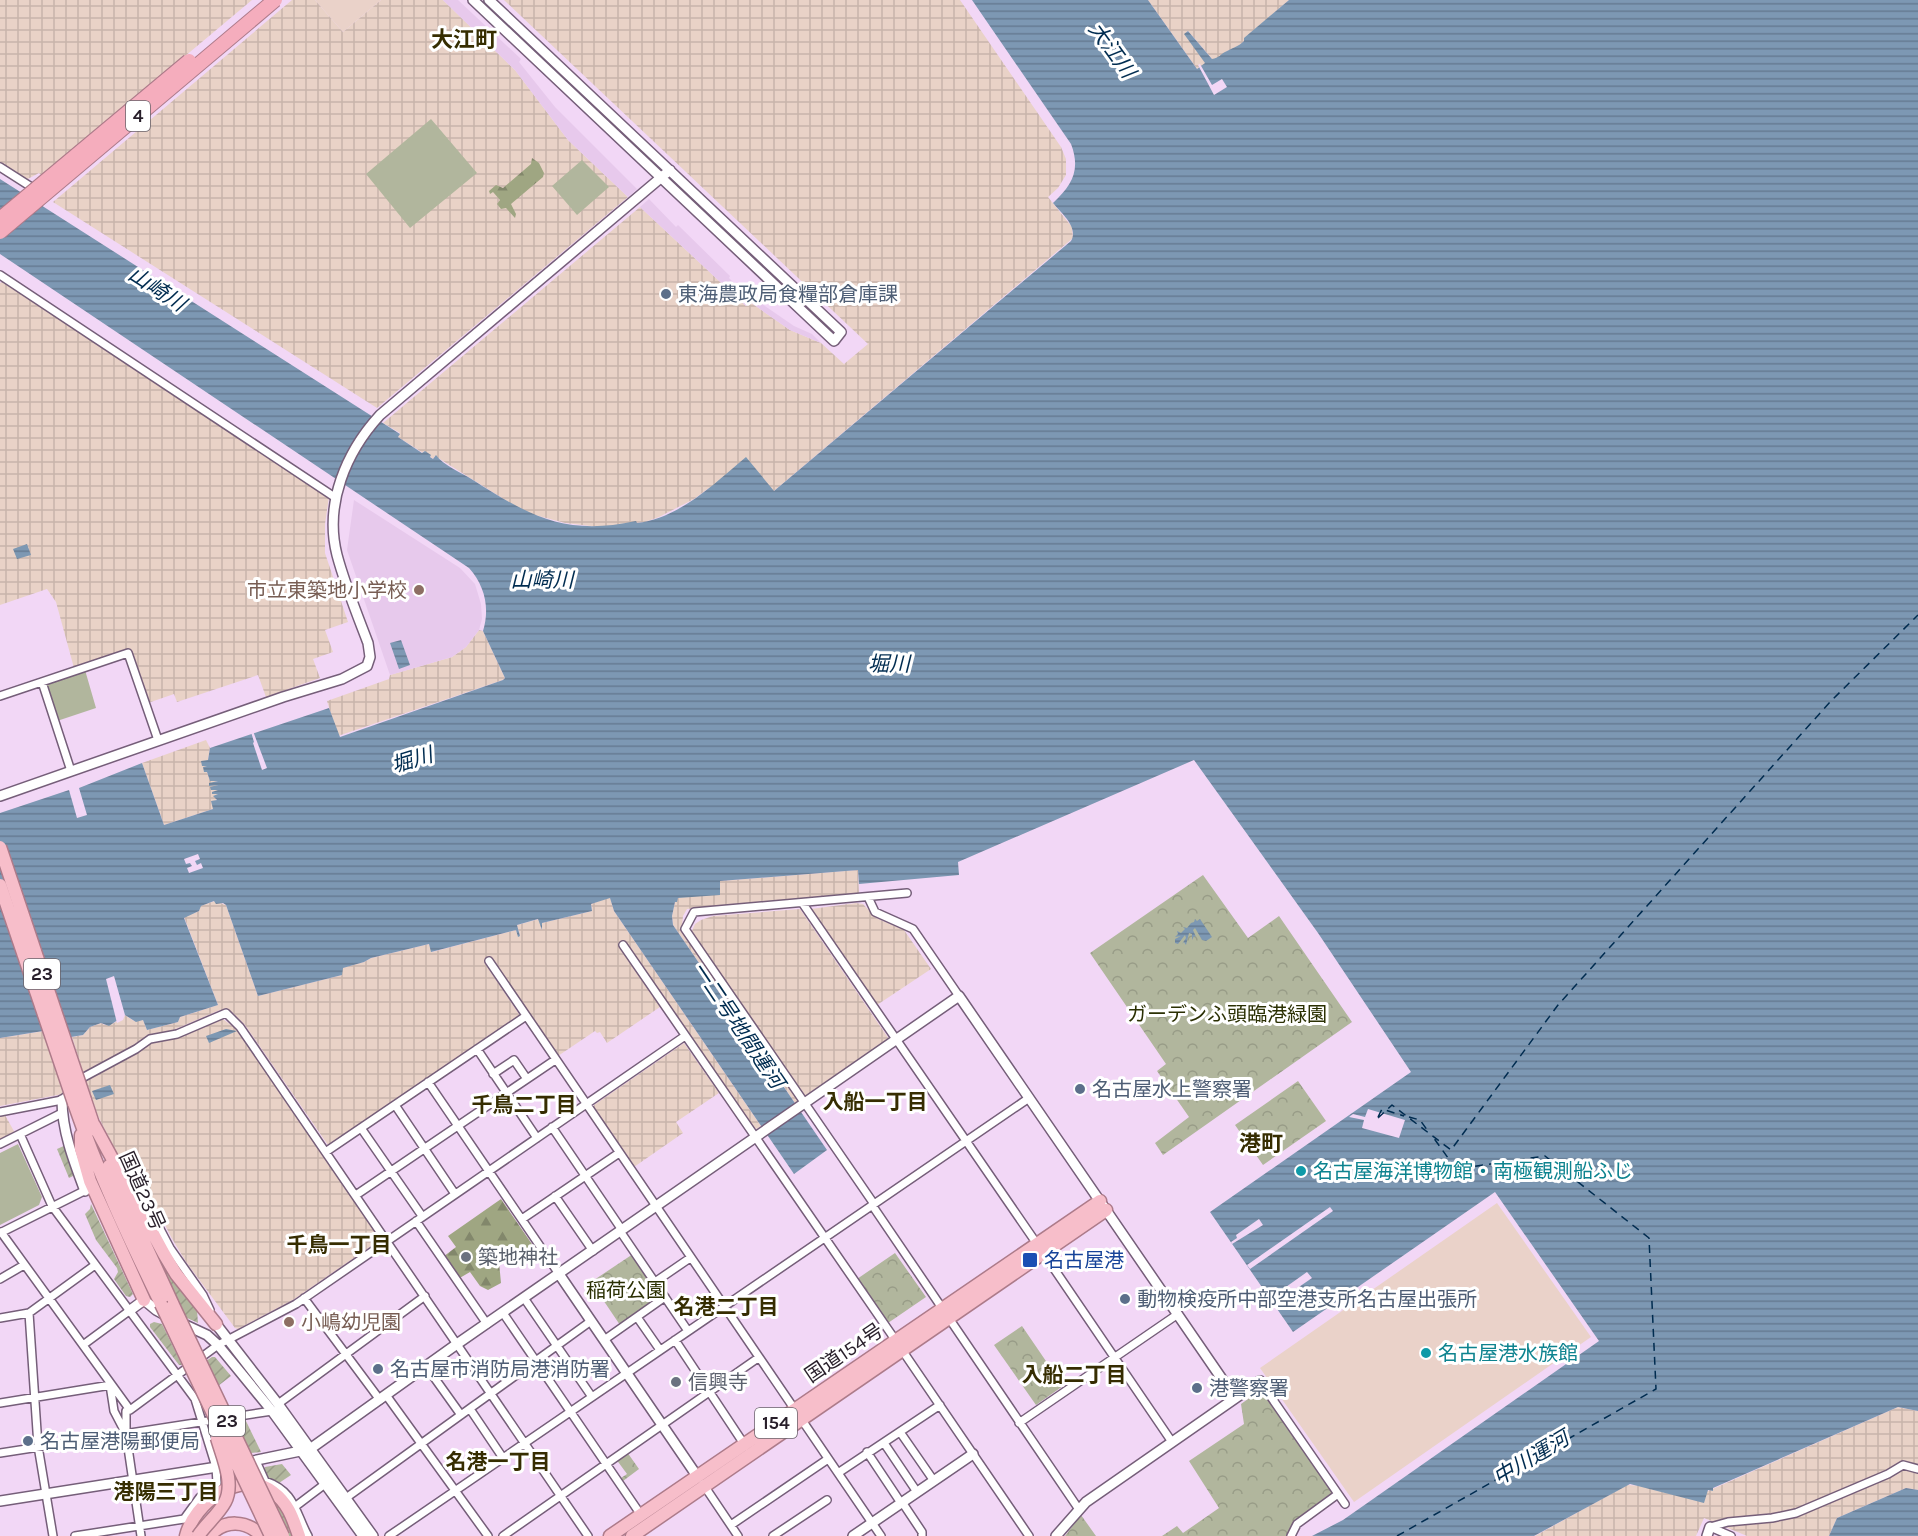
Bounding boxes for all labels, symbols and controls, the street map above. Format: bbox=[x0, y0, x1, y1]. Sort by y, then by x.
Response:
water label: 大江川 bbox=[1084, 17, 1141, 84]
district label: 大江町 bbox=[431, 27, 497, 53]
road number: 4 bbox=[126, 101, 150, 131]
water label: 山崎川 bbox=[124, 262, 192, 317]
place label: 東海農政局食糧部倉庫課 bbox=[678, 283, 898, 306]
marker: 東海農政局食糧部倉庫課 bbox=[659, 287, 673, 301]
water label: 山崎川 bbox=[511, 568, 575, 592]
place label: 市立東築地小学校 bbox=[247, 579, 407, 602]
marker: 市立東築地小学校 bbox=[412, 583, 426, 597]
water label: 堀川 bbox=[868, 652, 912, 676]
water label: 堀川 bbox=[388, 742, 438, 778]
water label: 一二号地間運河 bbox=[687, 957, 791, 1096]
road number: 23 bbox=[24, 959, 60, 989]
park label: ガーデンふ頭臨港緑園 bbox=[1127, 1003, 1327, 1026]
place label: 名古屋水上警察署 bbox=[1092, 1078, 1252, 1101]
marker: 名古屋水上警察署 bbox=[1073, 1082, 1087, 1096]
district label: 入船一丁目 bbox=[823, 1090, 928, 1114]
district label: 千鳥二丁目 bbox=[472, 1093, 577, 1117]
district label: 港町 bbox=[1239, 1131, 1283, 1157]
street label: 国道23号 bbox=[115, 1148, 169, 1234]
place label: 名古屋海洋博物館・南極観測船ふじ bbox=[1313, 1160, 1633, 1183]
marker: 名古屋海洋博物館・南極観測船ふじ bbox=[1294, 1164, 1308, 1178]
district label: 千鳥一丁目 bbox=[287, 1233, 392, 1257]
place label: 築地神社 bbox=[478, 1246, 558, 1269]
place label: 名古屋港 bbox=[1044, 1249, 1124, 1272]
marker: 築地神社 bbox=[459, 1250, 473, 1264]
marker: 名古屋港 bbox=[1021, 1251, 1039, 1269]
park label: 稲荷公園 bbox=[586, 1279, 666, 1302]
place label: 動物検疫所中部空港支所名古屋出張所 bbox=[1137, 1288, 1477, 1311]
marker: 動物検疫所中部空港支所名古屋出張所 bbox=[1118, 1292, 1132, 1306]
district label: 名港二丁目 bbox=[674, 1295, 779, 1319]
place label: 小嶋幼児園 bbox=[301, 1311, 401, 1334]
marker: 小嶋幼児園 bbox=[282, 1315, 296, 1329]
street label: 国道154号 bbox=[801, 1319, 887, 1387]
place label: 名古屋港水族館 bbox=[1438, 1342, 1578, 1365]
marker: 名古屋港水族館 bbox=[1419, 1346, 1433, 1360]
place label: 名古屋市消防局港消防署 bbox=[390, 1358, 610, 1381]
marker: 名古屋市消防局港消防署 bbox=[371, 1362, 385, 1376]
district label: 入船二丁目 bbox=[1022, 1363, 1127, 1387]
place label: 信興寺 bbox=[688, 1371, 748, 1394]
marker: 信興寺 bbox=[669, 1375, 683, 1389]
place label: 港警察署 bbox=[1209, 1377, 1289, 1400]
marker: 港警察署 bbox=[1190, 1381, 1204, 1395]
road number: 23 bbox=[209, 1406, 245, 1436]
road number: 154 bbox=[755, 1408, 797, 1438]
water label: 中川運河 bbox=[1489, 1424, 1577, 1490]
place label: 名古屋港陽郵便局 bbox=[40, 1430, 200, 1453]
marker: 名古屋港陽郵便局 bbox=[21, 1434, 35, 1448]
district label: 名港一丁目 bbox=[446, 1450, 551, 1474]
district label: 港陽三丁目 bbox=[114, 1480, 219, 1504]

